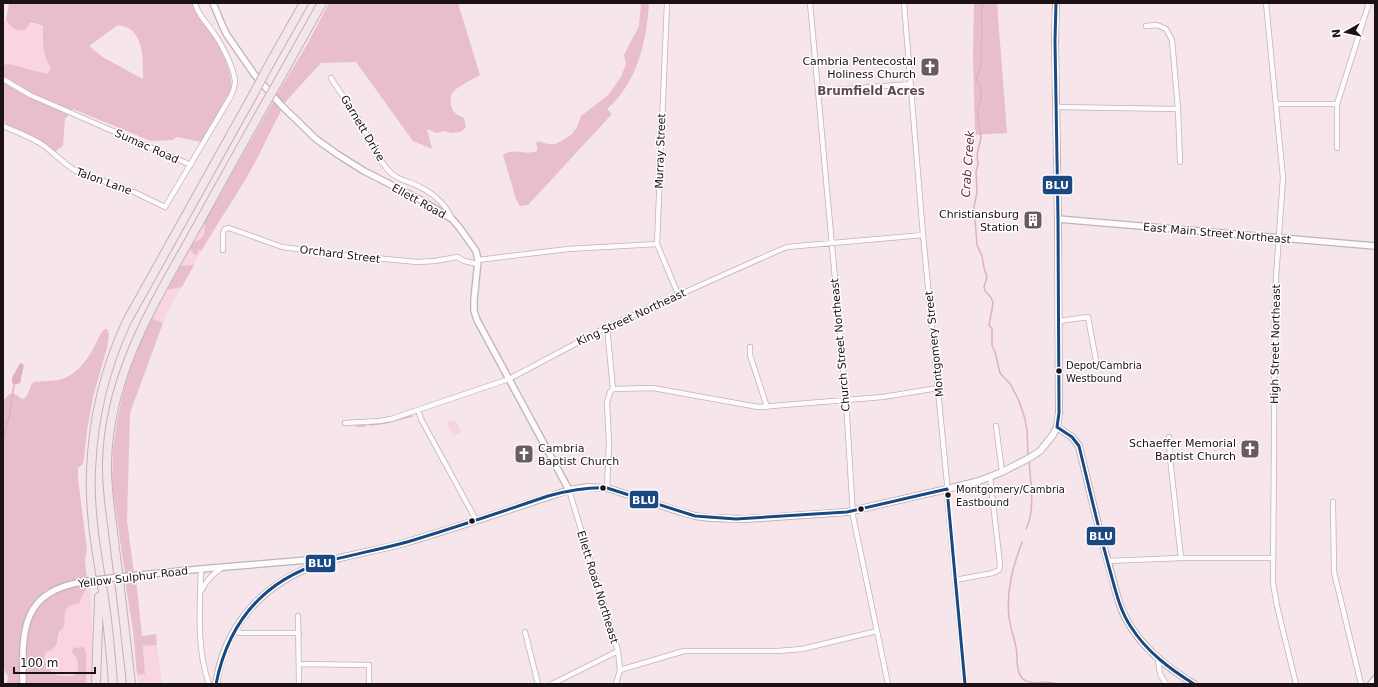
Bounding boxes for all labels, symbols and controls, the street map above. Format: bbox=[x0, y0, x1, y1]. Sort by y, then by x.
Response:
north arrow bbox=[1326, 12, 1366, 52]
text: N bbox=[1330, 28, 1344, 39]
place label: Cambria Pentecostal Holiness Church bbox=[802, 55, 916, 81]
church icon: Cambria Pentecostal Holiness Church bbox=[919, 56, 941, 78]
district label: Brumfield Acres bbox=[817, 84, 925, 98]
street label: Garnett Drive bbox=[338, 93, 388, 164]
street label: Murray Street bbox=[653, 112, 668, 189]
street label: Sumac Road bbox=[113, 127, 181, 166]
water label: Crab Creek bbox=[959, 129, 977, 198]
street label: Talon Lane bbox=[73, 165, 134, 198]
line badge: BLU bbox=[1042, 175, 1073, 195]
text: BLU bbox=[1045, 179, 1069, 192]
street label: Ellett Road bbox=[390, 181, 448, 222]
place label: Christiansburg Station bbox=[939, 208, 1019, 234]
building icon: Christiansburg Station bbox=[1022, 209, 1044, 231]
street label: East Main Street Northeast bbox=[1143, 221, 1292, 246]
street label: Orchard Street bbox=[299, 243, 382, 266]
street label: Church Street Northeast bbox=[828, 277, 853, 412]
street label: High Street Northeast bbox=[1268, 283, 1283, 404]
street label: King Street Northeast bbox=[575, 286, 688, 348]
street label: Montgomery Street bbox=[922, 290, 947, 398]
place label: Depot/Cambria Westbound bbox=[1066, 360, 1142, 384]
marker: Depot/Cambria Westbound bbox=[1054, 366, 1064, 376]
place label: Schaeffer Memorial Baptist Church bbox=[1129, 437, 1236, 463]
church icon: Schaeffer Memorial Baptist Church bbox=[1239, 438, 1261, 460]
place label: Cambria Baptist Church bbox=[538, 442, 619, 468]
church icon: Cambria Baptist Church bbox=[513, 443, 535, 465]
unlabelled marker bbox=[598, 483, 608, 493]
place label: Montgomery/Cambria Eastbound bbox=[956, 484, 1065, 508]
line badge: BLU bbox=[629, 490, 659, 509]
marker: Montgomery/Cambria Eastbound bbox=[943, 490, 953, 500]
text: BLU bbox=[632, 494, 656, 507]
unlabelled marker bbox=[856, 504, 866, 514]
unlabelled marker bbox=[467, 516, 477, 526]
line badge: BLU bbox=[1086, 526, 1116, 546]
street label: Ellett Road Northeast bbox=[574, 529, 621, 646]
text: BLU bbox=[1089, 530, 1113, 543]
line badge: BLU bbox=[305, 554, 336, 573]
text: BLU bbox=[308, 557, 332, 570]
street label: Yellow Sulphur Road bbox=[76, 564, 189, 591]
scale bar bbox=[14, 649, 95, 675]
text: 100 m bbox=[20, 656, 58, 670]

